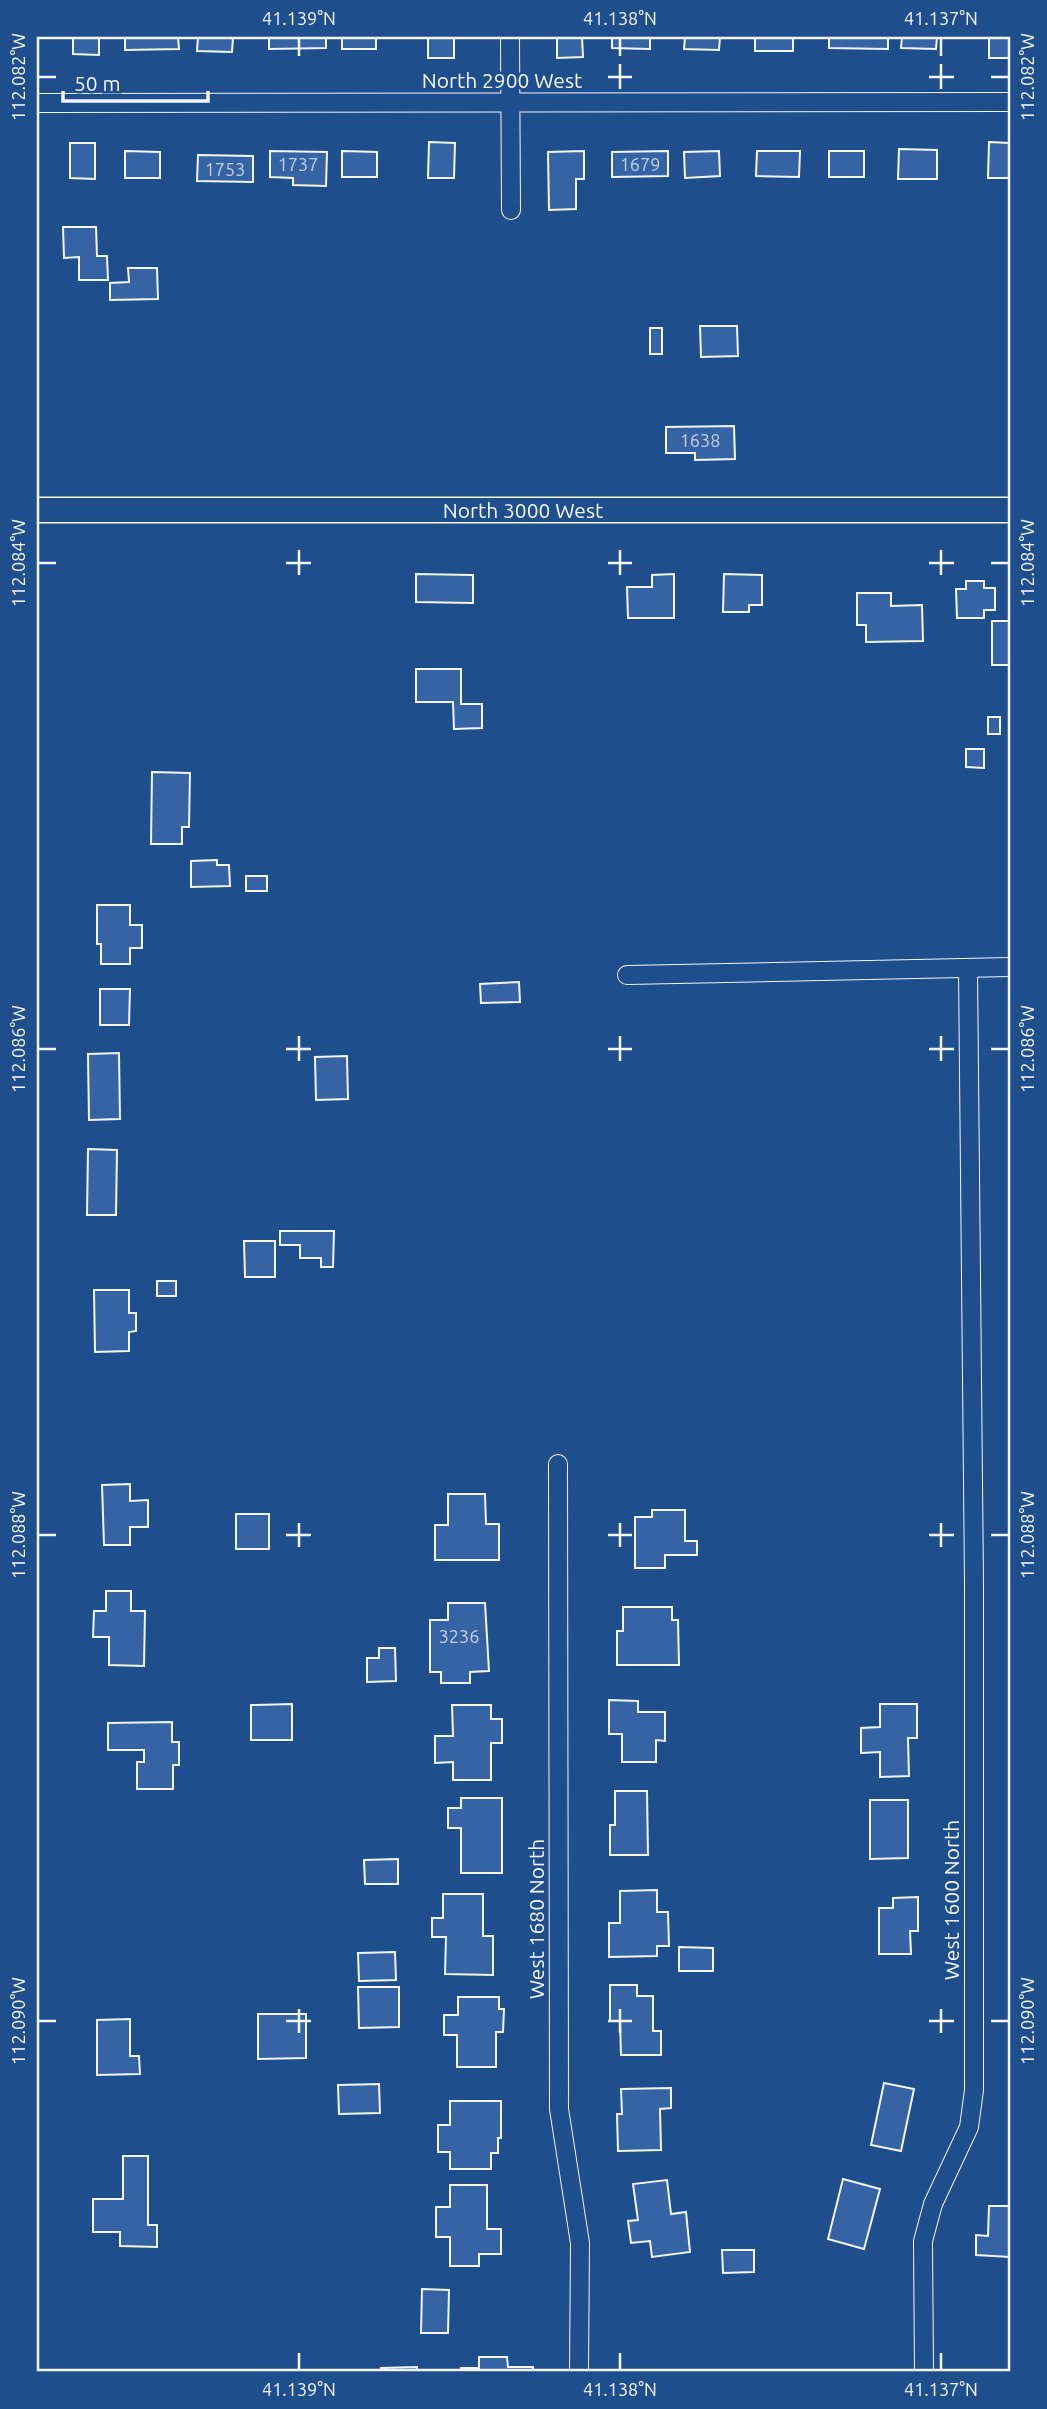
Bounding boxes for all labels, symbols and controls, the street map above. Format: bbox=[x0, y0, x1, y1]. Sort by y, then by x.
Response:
text: 41.139°N bbox=[262, 8, 336, 28]
text: 41.138°N bbox=[583, 8, 657, 28]
text: 41.137°N bbox=[904, 8, 978, 28]
text: 112.082°W bbox=[8, 33, 28, 121]
text: 112.082°W bbox=[1017, 33, 1037, 121]
scale bar bbox=[63, 60, 208, 104]
street label: North 2900 West bbox=[422, 68, 582, 92]
text: 50 m bbox=[74, 71, 121, 95]
house number: 1737 bbox=[278, 154, 318, 174]
house number: 1679 bbox=[620, 154, 660, 174]
house number: 1753 bbox=[205, 159, 245, 179]
house number: 1638 bbox=[680, 430, 720, 450]
street label: North 3000 West bbox=[443, 498, 603, 522]
text: 112.084°W bbox=[8, 519, 28, 607]
text: 112.084°W bbox=[1017, 519, 1037, 607]
text: 112.086°W bbox=[8, 1005, 28, 1093]
text: 112.086°W bbox=[1017, 1005, 1037, 1093]
text: 112.088°W bbox=[8, 1491, 28, 1579]
text: 112.088°W bbox=[1017, 1491, 1037, 1579]
house number: 3236 bbox=[439, 1626, 479, 1646]
street label: West 1600 North bbox=[939, 1820, 963, 1980]
street label: West 1680 North bbox=[524, 1839, 548, 1999]
text: 112.090°W bbox=[8, 1977, 28, 2065]
text: 112.090°W bbox=[1017, 1977, 1037, 2065]
text: 41.139°N bbox=[262, 2379, 336, 2399]
text: 41.138°N bbox=[583, 2379, 657, 2399]
text: 41.137°N bbox=[904, 2379, 978, 2399]

